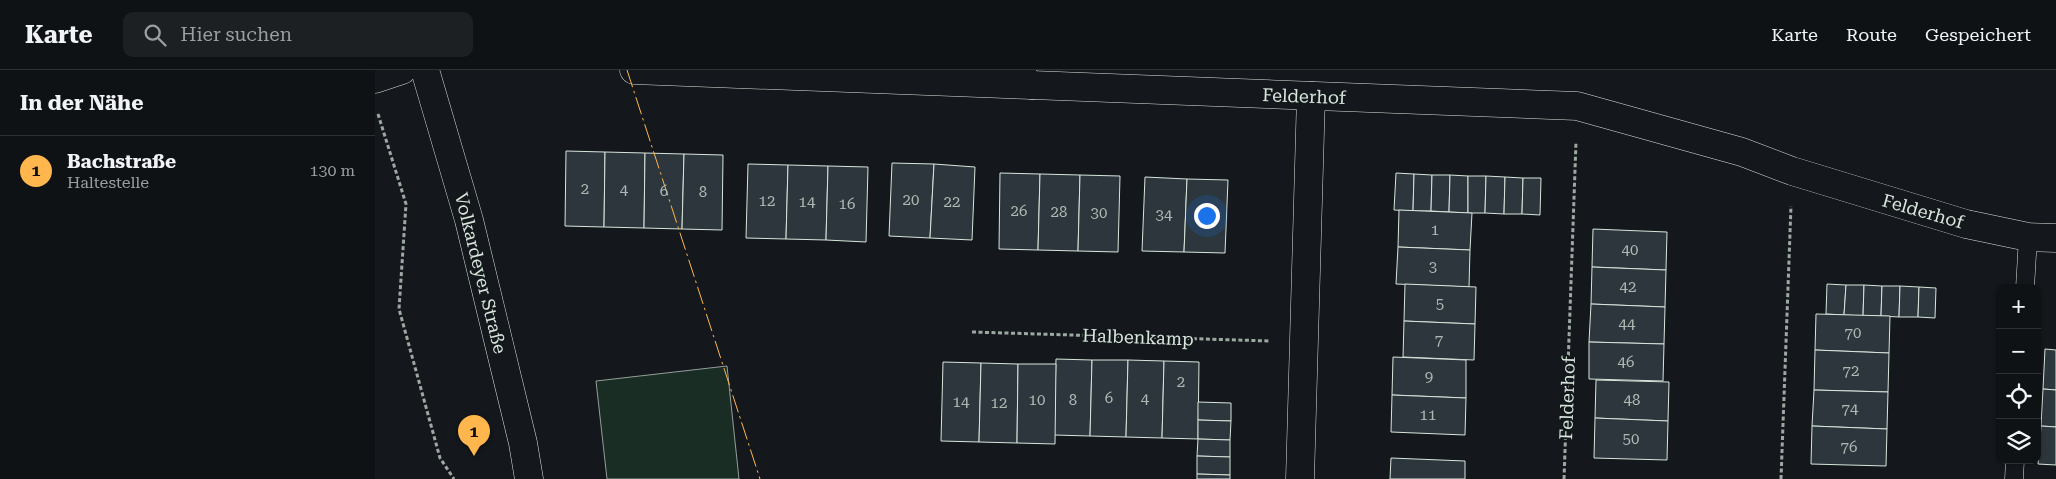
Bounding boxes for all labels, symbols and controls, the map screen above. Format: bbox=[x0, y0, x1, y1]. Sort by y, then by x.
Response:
search box bbox=[123, 12, 473, 57]
text: Karte bbox=[25, 21, 93, 49]
icon: search bbox=[141, 21, 169, 49]
text: Hier suchen bbox=[181, 23, 292, 46]
text: Karte bbox=[1771, 24, 1818, 45]
text: Route bbox=[1846, 24, 1897, 45]
text: Gespeichert bbox=[1925, 24, 2031, 45]
street label: Felderhof bbox=[1262, 84, 1347, 108]
text: In der Nähe bbox=[20, 91, 143, 115]
text: Bachstraße bbox=[67, 150, 176, 173]
text: 1 bbox=[32, 161, 40, 180]
text: 130 m bbox=[309, 161, 355, 180]
text: Haltestelle bbox=[67, 173, 149, 192]
house number: 2 bbox=[581, 180, 589, 198]
house number: 4 bbox=[620, 181, 629, 199]
house number: 6 bbox=[660, 182, 668, 200]
house number: 8 bbox=[699, 183, 707, 201]
street label: Felderhof bbox=[1880, 189, 1967, 233]
street label: Volkardeyer Straße bbox=[451, 190, 511, 356]
house number: 20 bbox=[903, 191, 919, 209]
house number: 12 bbox=[759, 192, 775, 210]
house number: 14 bbox=[799, 193, 816, 211]
house number: 22 bbox=[944, 193, 960, 211]
house number: 16 bbox=[839, 195, 855, 213]
house number: 26 bbox=[1011, 202, 1027, 220]
house number: 28 bbox=[1051, 203, 1067, 221]
your location bbox=[1194, 203, 1220, 229]
house number: 30 bbox=[1091, 204, 1107, 222]
house number: 34 bbox=[1156, 206, 1173, 224]
house number: 1 bbox=[1431, 221, 1439, 239]
house number: 40 bbox=[1622, 241, 1638, 259]
house number: 3 bbox=[1429, 258, 1437, 276]
house number: 42 bbox=[1620, 278, 1636, 296]
map controls bbox=[1996, 284, 2041, 464]
button: + bbox=[1996, 284, 2041, 329]
house number: 5 bbox=[1436, 295, 1444, 313]
house number: 44 bbox=[1619, 315, 1636, 333]
house number: 70 bbox=[1845, 324, 1861, 342]
street label: Halbenkamp bbox=[1082, 325, 1194, 349]
button: − bbox=[1996, 329, 2041, 374]
house number: 7 bbox=[1435, 331, 1443, 349]
house number: 46 bbox=[1618, 353, 1634, 371]
street label: Felderhof bbox=[1555, 355, 1579, 440]
house number: 72 bbox=[1843, 362, 1859, 380]
house number: 9 bbox=[1425, 368, 1433, 386]
house number: 2 bbox=[1177, 373, 1185, 391]
button: locate bbox=[1996, 374, 2041, 419]
house number: 6 bbox=[1105, 389, 1113, 407]
house number: 4 bbox=[1141, 390, 1150, 408]
house number: 10 bbox=[1029, 391, 1045, 409]
house number: 8 bbox=[1069, 391, 1077, 409]
house number: 48 bbox=[1624, 391, 1640, 409]
house number: 14 bbox=[953, 393, 970, 411]
house number: 12 bbox=[991, 394, 1007, 412]
house number: 74 bbox=[1842, 400, 1859, 418]
house number: 11 bbox=[1420, 406, 1436, 424]
pin: 1 bbox=[458, 415, 490, 456]
button: layers bbox=[1996, 419, 2041, 464]
house number: 50 bbox=[1623, 430, 1639, 448]
house number: 76 bbox=[1841, 438, 1857, 456]

